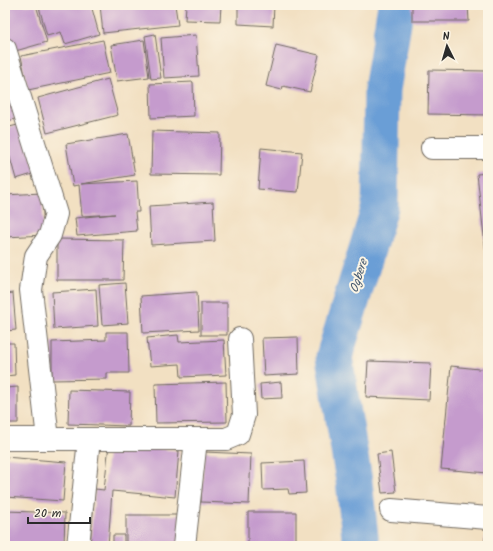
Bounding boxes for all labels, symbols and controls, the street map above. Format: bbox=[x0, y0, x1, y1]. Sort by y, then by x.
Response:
north arrow bbox=[427, 26, 467, 66]
text: N bbox=[442, 28, 451, 46]
water label: Ogbere bbox=[345, 255, 374, 295]
scale bar bbox=[28, 499, 90, 525]
text: 20 m bbox=[34, 504, 62, 523]

